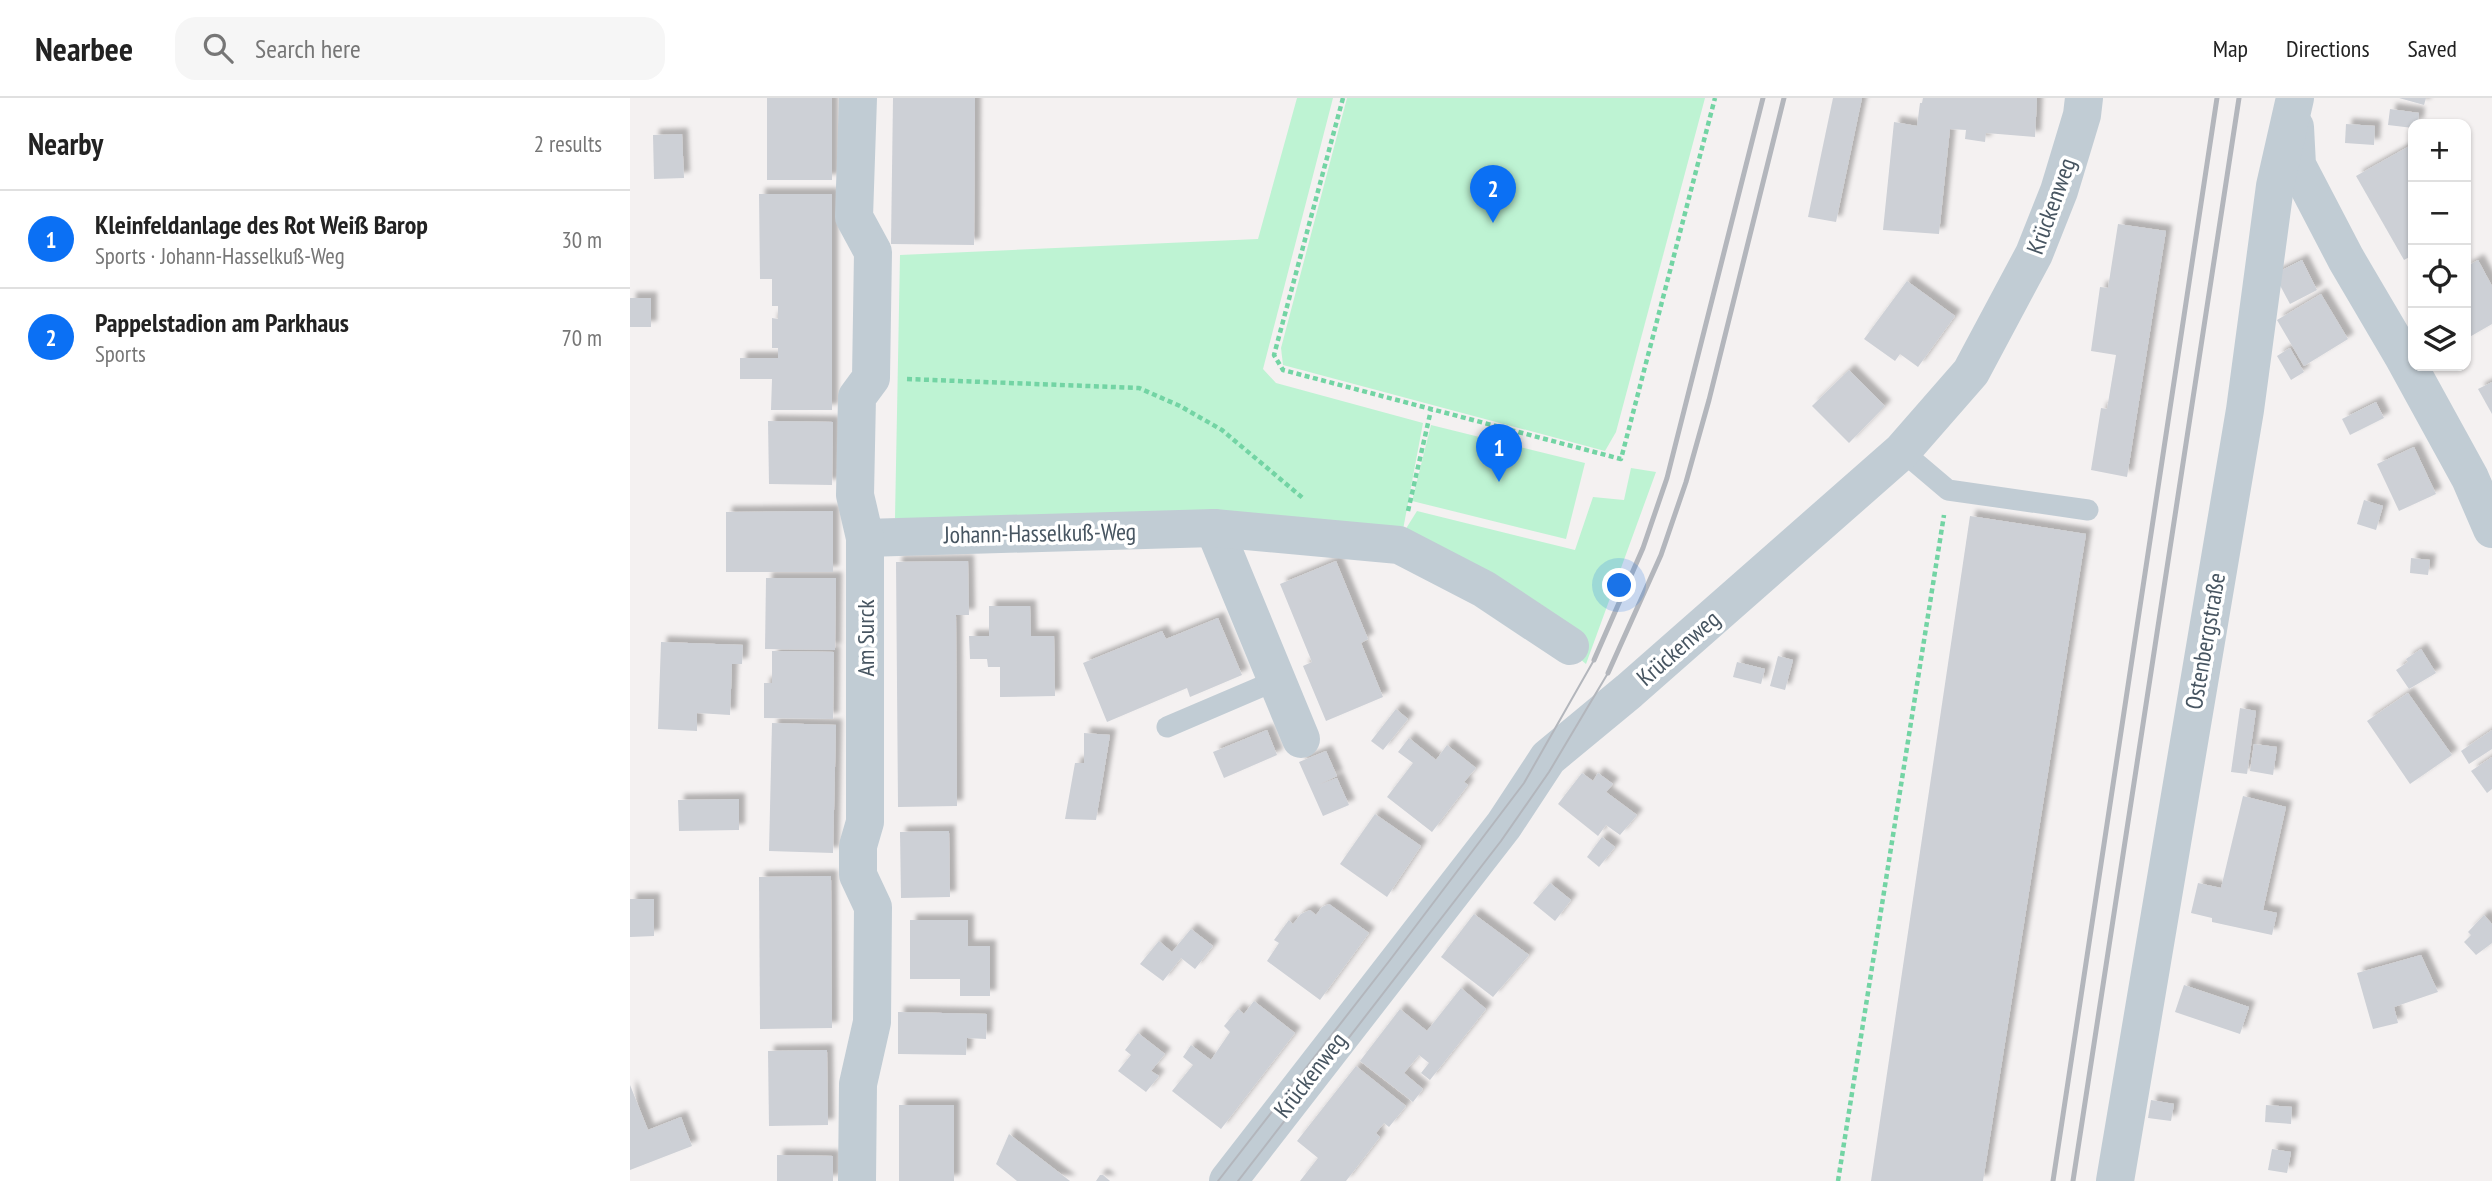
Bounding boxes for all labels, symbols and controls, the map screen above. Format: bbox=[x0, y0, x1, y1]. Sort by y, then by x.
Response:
search box bbox=[175, 17, 665, 80]
text: Nearbee bbox=[35, 27, 133, 70]
icon: search bbox=[199, 29, 237, 67]
text: Search here bbox=[255, 32, 361, 65]
text: Map bbox=[2213, 33, 2248, 64]
text: Directions bbox=[2286, 33, 2370, 64]
text: Saved bbox=[2408, 33, 2457, 64]
map controls bbox=[2408, 119, 2471, 371]
button: + bbox=[2408, 119, 2471, 182]
text: Nearby bbox=[28, 124, 103, 163]
text: 2 results bbox=[534, 129, 602, 158]
street label: Krückenweg bbox=[2019, 154, 2083, 258]
pin: 2 bbox=[1470, 165, 1516, 223]
button: − bbox=[2408, 182, 2471, 245]
text: Kleinfeldanlage des Rot Weiß Barop bbox=[95, 208, 428, 241]
text: 1 bbox=[46, 225, 57, 254]
text: 30 m bbox=[561, 225, 602, 254]
text: Sports · Johann-Hasselkuß-Weg bbox=[95, 241, 345, 270]
button: locate bbox=[2408, 245, 2471, 308]
text: Pappelstadion am Parkhaus bbox=[95, 306, 349, 339]
button: layers bbox=[2408, 308, 2471, 371]
text: 2 bbox=[46, 323, 57, 352]
text: 70 m bbox=[561, 323, 602, 352]
text: Sports bbox=[95, 339, 146, 368]
pin: 1 bbox=[1476, 424, 1522, 482]
street label: Johann-Hasselkuß-Weg bbox=[943, 516, 1136, 550]
your location bbox=[1602, 568, 1636, 602]
street label: Ostenbergstraße bbox=[2178, 570, 2232, 712]
street label: Am Surck bbox=[850, 599, 881, 677]
street label: Krückenweg bbox=[1630, 603, 1726, 693]
street label: Krückenweg bbox=[1267, 1026, 1353, 1124]

